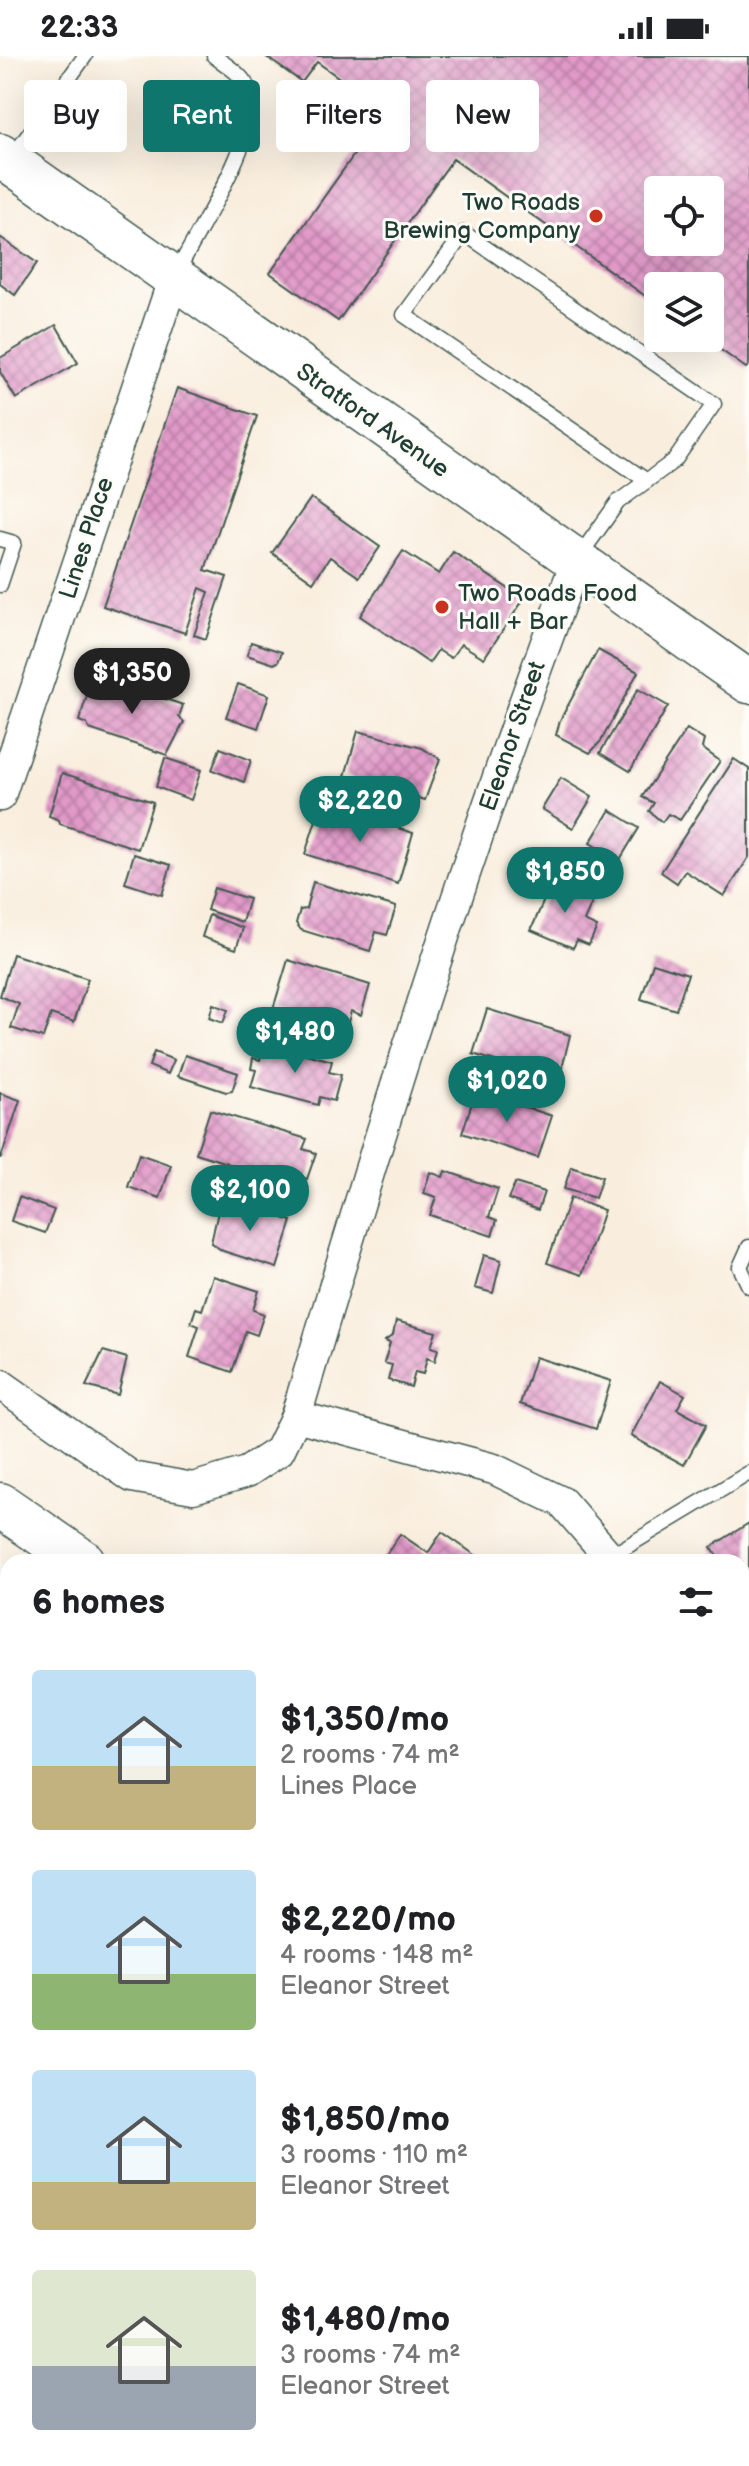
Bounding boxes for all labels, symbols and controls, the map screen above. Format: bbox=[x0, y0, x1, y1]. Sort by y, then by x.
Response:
text: 22:33 bbox=[40, 10, 118, 46]
chip: Buy bbox=[24, 80, 127, 152]
chip: Rent bbox=[143, 80, 260, 152]
chip: Filters bbox=[276, 80, 410, 152]
chip: New bbox=[426, 80, 539, 152]
map controls bbox=[644, 176, 724, 352]
button: locate bbox=[644, 176, 724, 256]
place label: Two Roads Brewing Company bbox=[383, 188, 580, 245]
marker: Two Roads Brewing Company bbox=[587, 207, 605, 225]
button: layers bbox=[644, 272, 724, 352]
street label: Stratford Avenue bbox=[291, 357, 455, 484]
street label: Lines Place bbox=[53, 474, 120, 603]
place label: Two Roads Food Hall + Bar bbox=[458, 579, 637, 636]
marker: Two Roads Food Hall + Bar bbox=[433, 598, 451, 616]
pin: $1,350 bbox=[67, 648, 197, 716]
street label: Eleanor Street bbox=[473, 657, 552, 815]
text: $1,350 bbox=[92, 658, 172, 689]
pin: $2,220 bbox=[295, 776, 425, 844]
text: $2,220 bbox=[317, 786, 403, 817]
pin: $1,850 bbox=[500, 847, 630, 915]
text: $1,850 bbox=[525, 857, 605, 888]
pin: $1,480 bbox=[230, 1007, 360, 1075]
text: $1,480 bbox=[255, 1017, 336, 1048]
pin: $1,020 bbox=[442, 1056, 572, 1124]
text: $1,020 bbox=[466, 1066, 548, 1097]
pin: $2,100 bbox=[185, 1165, 315, 1233]
text: $2,100 bbox=[209, 1175, 291, 1206]
icon: filters bbox=[674, 1580, 718, 1624]
text: 6 homes bbox=[32, 1582, 165, 1623]
text: $1,350/mo bbox=[280, 1699, 449, 1740]
icon: home bbox=[96, 1702, 192, 1798]
text: 2 rooms · 74 m² bbox=[280, 1740, 460, 1771]
text: Lines Place bbox=[280, 1771, 417, 1802]
text: $2,220/mo bbox=[280, 1899, 456, 1940]
icon: home bbox=[96, 1902, 192, 1998]
text: 4 rooms · 148 m² bbox=[280, 1940, 473, 1971]
text: Eleanor Street bbox=[280, 1971, 450, 2002]
text: $1,850/mo bbox=[280, 2099, 450, 2140]
icon: home bbox=[96, 2102, 192, 2198]
text: 3 rooms · 110 m² bbox=[280, 2140, 468, 2171]
text: Eleanor Street bbox=[280, 2171, 450, 2202]
text: $1,480/mo bbox=[280, 2299, 450, 2340]
icon: home bbox=[96, 2302, 192, 2398]
text: 3 rooms · 74 m² bbox=[280, 2340, 460, 2371]
text: Eleanor Street bbox=[280, 2371, 450, 2402]

